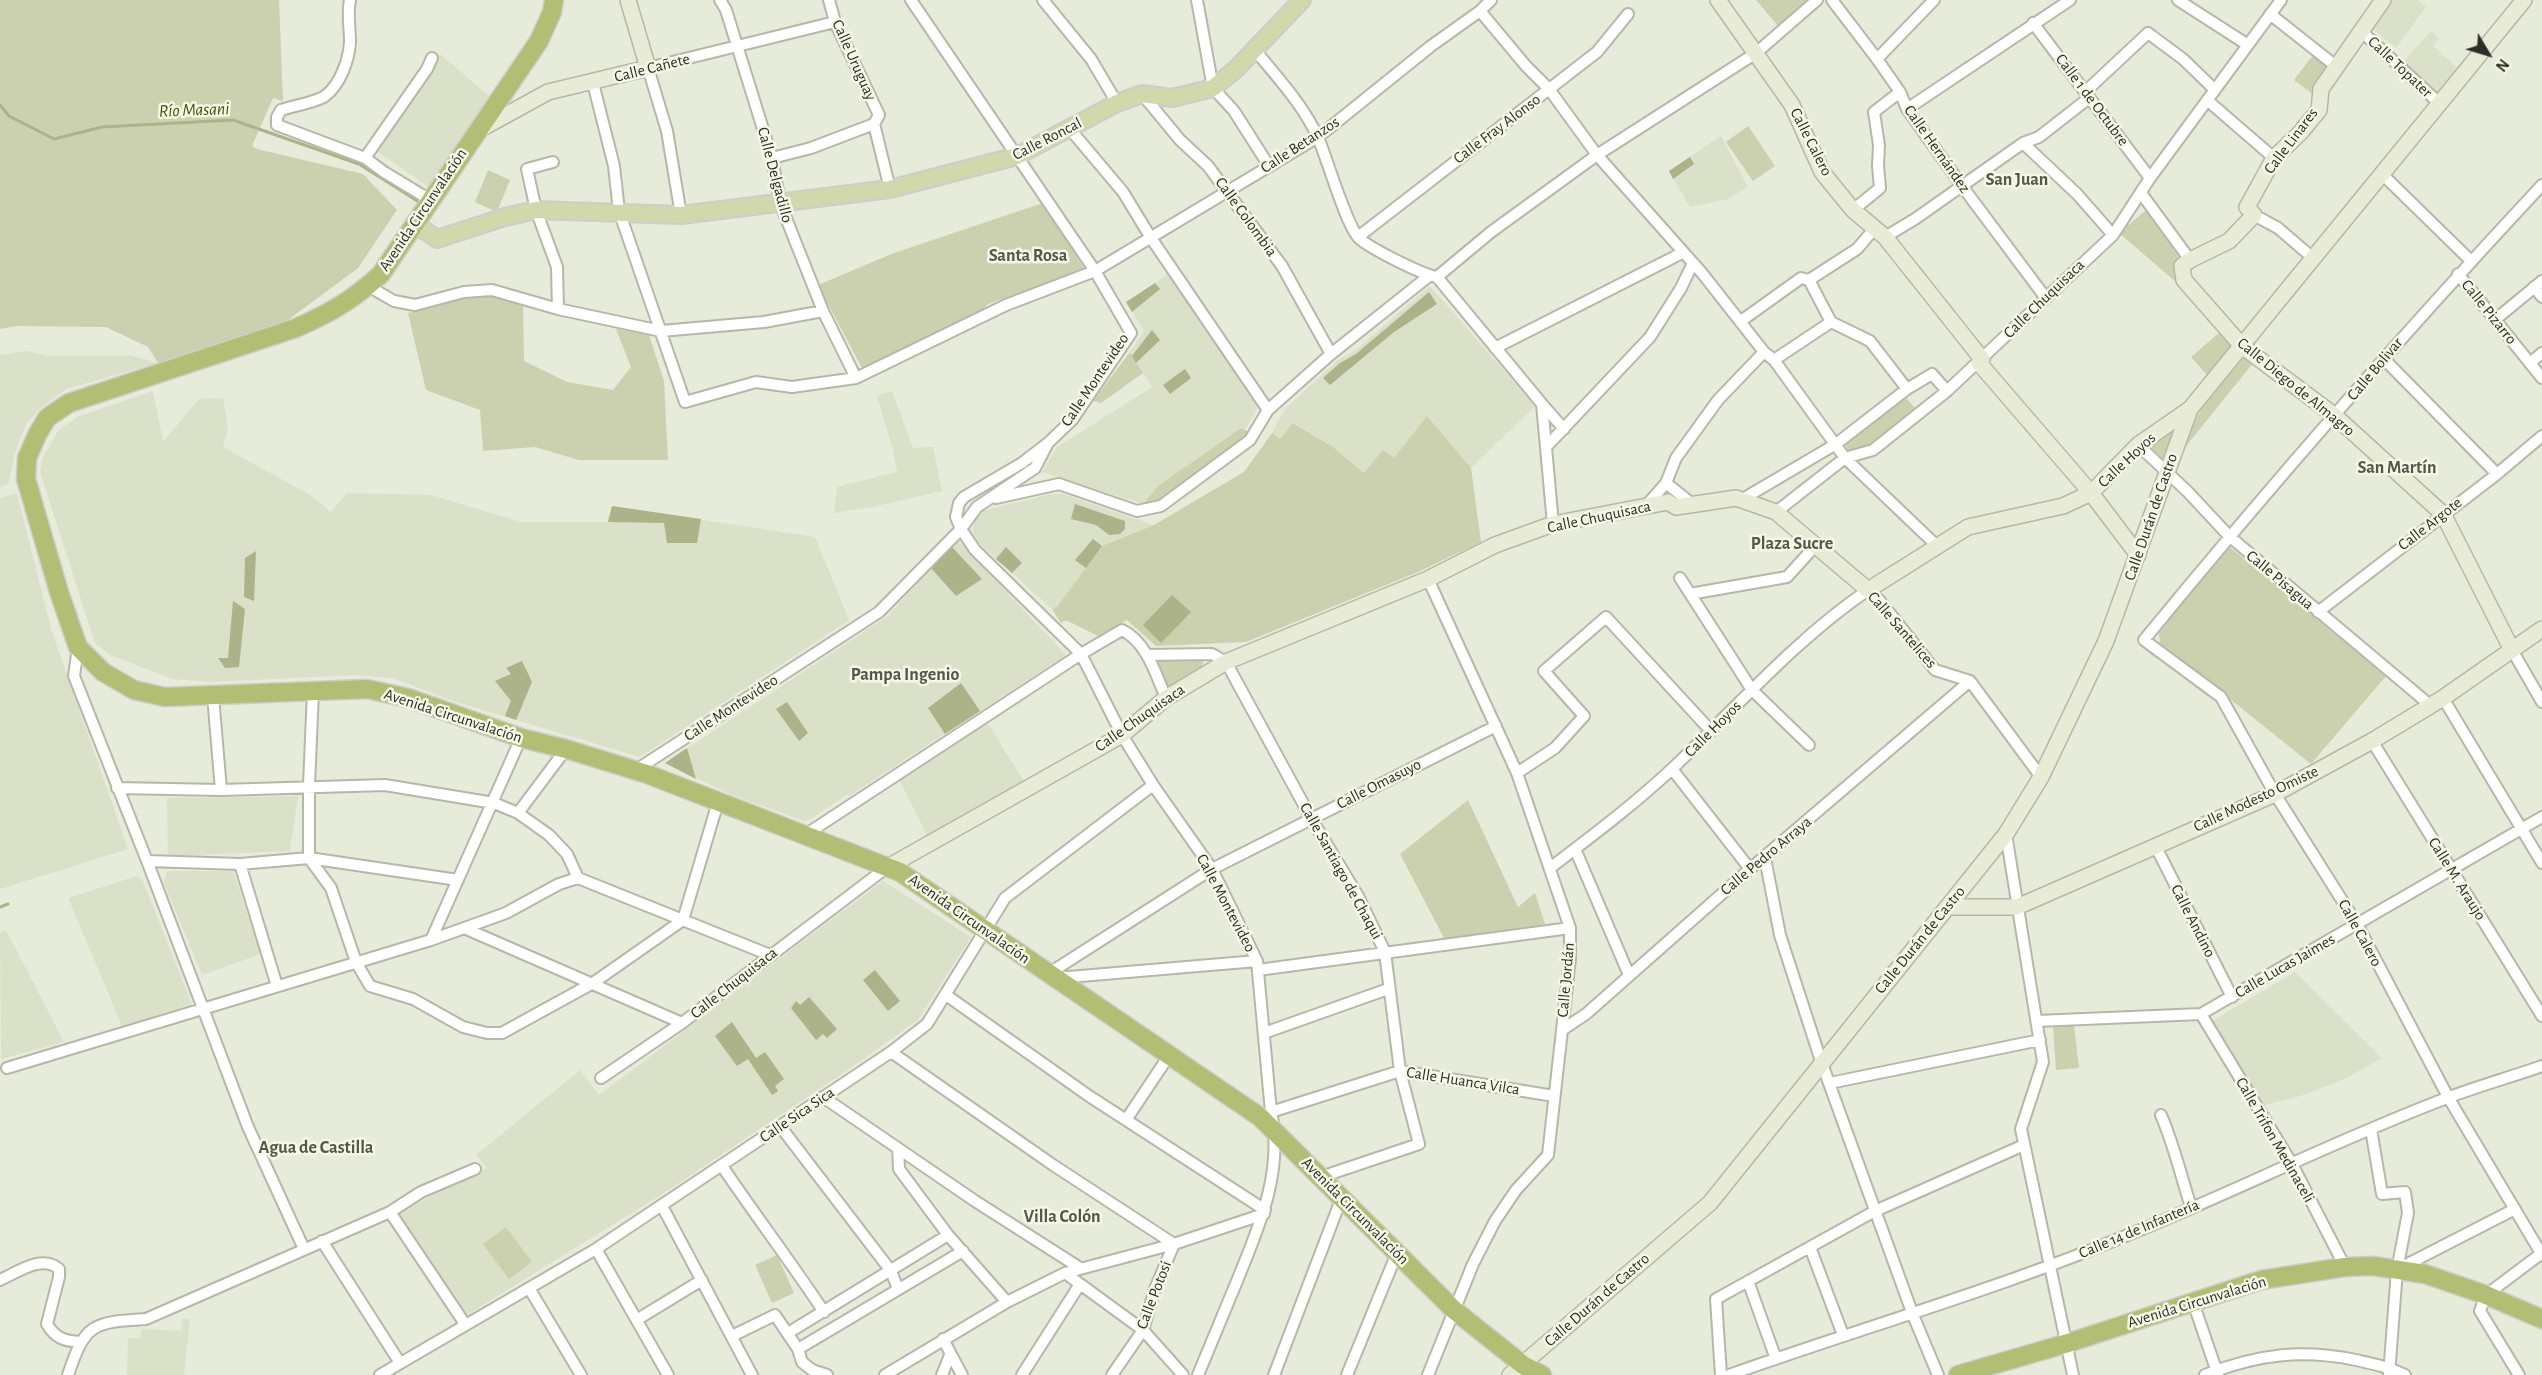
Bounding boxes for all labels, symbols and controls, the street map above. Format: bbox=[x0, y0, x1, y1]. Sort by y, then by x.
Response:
street label: Calle Uruguay bbox=[828, 17, 880, 103]
north arrow bbox=[2458, 24, 2518, 84]
street label: Calle Topater bbox=[2364, 32, 2436, 102]
street label: Calle Cañete bbox=[612, 49, 692, 87]
street label: Calle 1 de Octubre bbox=[2051, 50, 2133, 150]
text: N bbox=[2492, 56, 2512, 74]
street label: Calle Fray Alonso bbox=[1449, 90, 1545, 168]
water label: Río Masani bbox=[158, 98, 230, 122]
street label: Calle Hernández bbox=[1900, 101, 1974, 197]
street label: Calle Linares bbox=[2260, 104, 2322, 178]
street label: Calle Calero bbox=[1786, 105, 1836, 179]
street label: Calle Betanzos bbox=[1257, 112, 1343, 178]
street label: Calle Roncal bbox=[1009, 113, 1085, 165]
street label: Calle Delgadillo bbox=[753, 125, 797, 225]
street label: Avenida Circunvalación bbox=[375, 145, 471, 275]
district label: San Juan bbox=[1986, 169, 2048, 191]
street label: Calle Colombia bbox=[1211, 174, 1281, 260]
district label: Santa Rosa bbox=[989, 245, 1067, 267]
street label: Calle Chuquisaca bbox=[1999, 256, 2089, 342]
street label: Calle Pizarro bbox=[2457, 276, 2521, 348]
street label: Calle Montevideo bbox=[1057, 330, 1133, 430]
street label: Calle Bolivar bbox=[2343, 333, 2407, 405]
street label: Calle Diego de Almagro bbox=[2233, 334, 2359, 440]
street label: Calle Hoyos bbox=[2094, 428, 2160, 492]
street label: Calle Durán de Castro bbox=[2120, 451, 2182, 583]
district label: San Martín bbox=[2358, 457, 2436, 479]
street label: Calle Argote bbox=[2394, 493, 2466, 555]
street label: Calle Chuquisaca bbox=[1546, 497, 1652, 537]
district label: Plaza Sucre bbox=[1751, 533, 1833, 555]
street label: Calle Pisagua bbox=[2242, 546, 2318, 614]
street label: Calle Santelices bbox=[1863, 588, 1941, 672]
district label: Pampa Ingenio bbox=[851, 664, 959, 686]
street label: Calle Montevideo bbox=[680, 670, 782, 746]
street label: Calle Chuquisaca bbox=[1091, 680, 1189, 756]
street label: Avenida Circunvalación bbox=[382, 685, 524, 747]
street label: Calle Hoyos bbox=[1681, 697, 1745, 761]
street label: Calle Omasuyo bbox=[1334, 754, 1424, 814]
street label: Calle Modesto Omiste bbox=[2190, 762, 2322, 836]
street label: Calle Santiago de Chaqui bbox=[1295, 799, 1387, 943]
street label: Calle Pedro Arraya bbox=[1717, 812, 1815, 900]
street label: Calle M. Araujo bbox=[2424, 834, 2490, 924]
street label: Calle Montevideo bbox=[1192, 851, 1260, 955]
street label: Avenida Circunvalación bbox=[905, 870, 1033, 968]
street label: Calle Andino bbox=[2166, 881, 2220, 961]
street label: Calle Durán de Castro bbox=[1871, 882, 1969, 998]
street label: Calle Calero bbox=[2334, 896, 2386, 970]
street label: Calle Lucas Jaimes bbox=[2232, 930, 2338, 1002]
street label: Calle Jordán bbox=[1553, 942, 1579, 1018]
street label: Calle Chuquisaca bbox=[687, 943, 781, 1023]
street label: Calle Huanca Vilca bbox=[1405, 1063, 1521, 1099]
street label: Calle Trifon Medinaceli bbox=[2231, 1074, 2319, 1206]
street label: Calle Sica Sica bbox=[756, 1083, 838, 1147]
district label: Agua de Castilla bbox=[258, 1137, 374, 1159]
street label: Avenida Circunvalación bbox=[1297, 1153, 1413, 1269]
street label: Calle 14 de Infantería bbox=[2076, 1195, 2202, 1263]
district label: Villa Colón bbox=[1023, 1206, 1101, 1228]
street label: Calle Durán de Castro bbox=[1540, 1249, 1654, 1351]
street label: Calle Potosi bbox=[1132, 1258, 1176, 1332]
street label: Avenida Circunvalación bbox=[2125, 1272, 2269, 1332]

